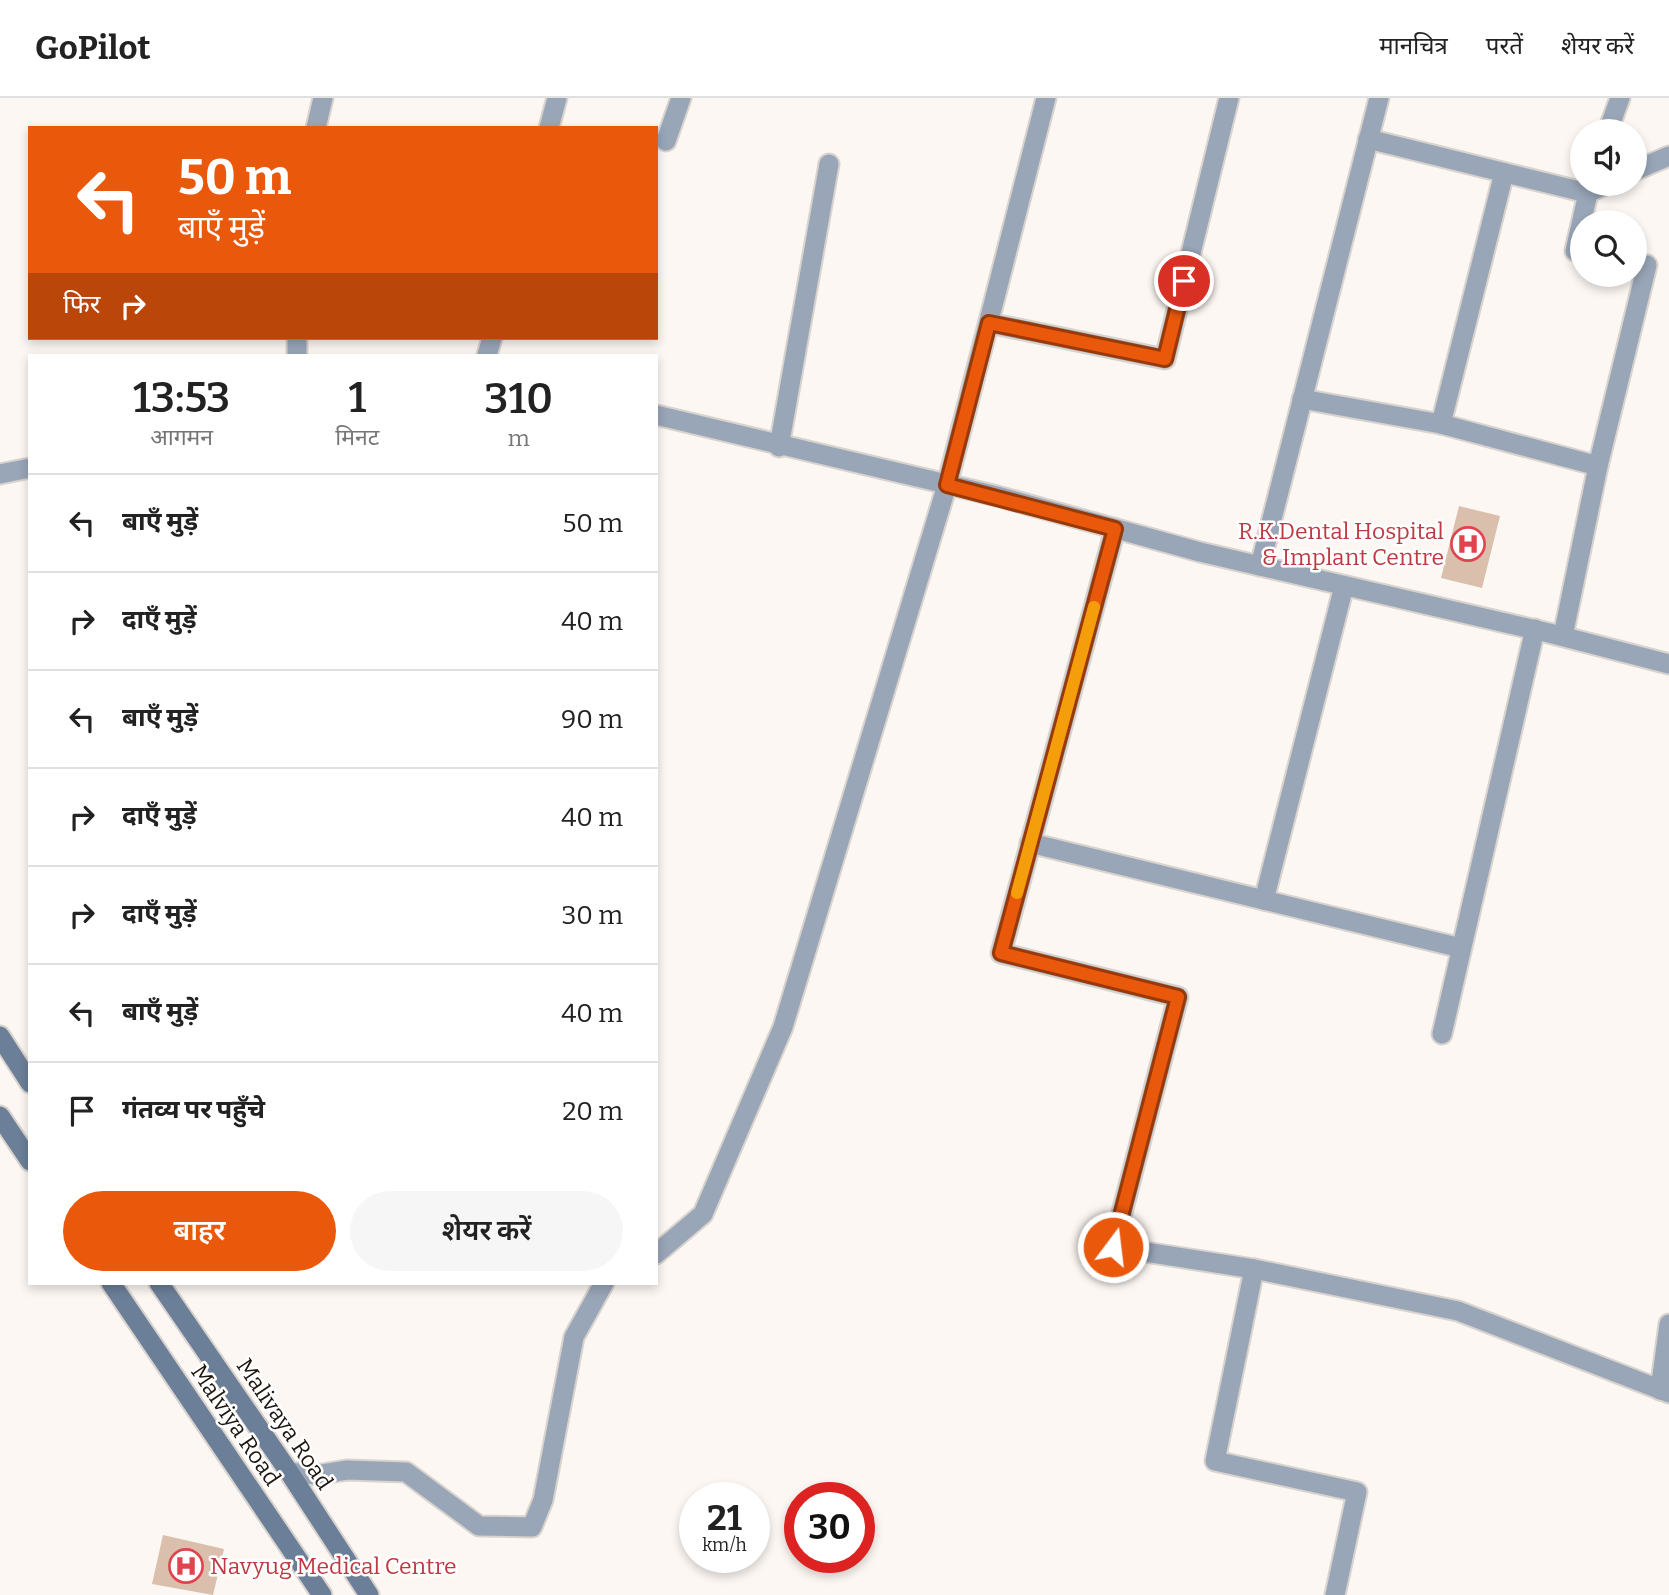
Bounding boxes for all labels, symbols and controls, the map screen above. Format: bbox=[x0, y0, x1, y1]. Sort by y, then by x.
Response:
text: GoPilot bbox=[35, 28, 151, 68]
text: मानचित्र bbox=[1379, 32, 1448, 60]
text: परतें bbox=[1486, 32, 1523, 60]
text: शेयर करें bbox=[1561, 32, 1634, 60]
map controls bbox=[1570, 119, 1647, 287]
button: sound bbox=[1570, 119, 1647, 196]
text: 50 m bbox=[178, 148, 291, 207]
icon: left bbox=[63, 154, 154, 245]
text: बाएँ मुड़ें bbox=[178, 208, 265, 246]
button: search bbox=[1570, 210, 1647, 287]
pin bbox=[1154, 251, 1214, 311]
icon: arrive bbox=[1165, 262, 1203, 300]
icon: right bbox=[114, 287, 152, 325]
text: फिर bbox=[63, 289, 100, 320]
text: 13:53 bbox=[133, 373, 230, 423]
text: 1 bbox=[348, 373, 366, 423]
text: 310 bbox=[484, 374, 553, 424]
text: आगमन bbox=[150, 423, 213, 451]
text: मिनट bbox=[335, 423, 379, 451]
text: m bbox=[508, 424, 530, 452]
icon: left bbox=[63, 504, 101, 542]
text: बाएँ मुड़ें bbox=[122, 506, 198, 537]
text: 50 m bbox=[562, 508, 623, 539]
place label: R.K.Dental Hospital & Implant Centre bbox=[1238, 517, 1444, 571]
hospital icon: R.K.Dental Hospital & Implant Centre bbox=[1449, 525, 1487, 563]
icon: right bbox=[63, 602, 101, 640]
text: दाएँ मुड़ें bbox=[122, 604, 197, 635]
text: 40 m bbox=[561, 606, 623, 637]
icon: left bbox=[63, 700, 101, 738]
text: बाएँ मुड़ें bbox=[122, 702, 198, 733]
text: 90 m bbox=[561, 704, 623, 735]
icon: right bbox=[63, 798, 101, 836]
text: दाएँ मुड़ें bbox=[122, 800, 197, 831]
text: 40 m bbox=[561, 802, 623, 833]
icon: right bbox=[63, 896, 101, 934]
text: दाएँ मुड़ें bbox=[122, 898, 197, 929]
text: 30 m bbox=[562, 900, 623, 931]
icon: left bbox=[63, 994, 101, 1032]
text: बाएँ मुड़ें bbox=[122, 996, 198, 1027]
text: 40 m bbox=[561, 998, 623, 1029]
icon: arrive bbox=[63, 1092, 101, 1130]
text: गंतव्य पर पहुँचे bbox=[122, 1094, 265, 1125]
text: 20 m bbox=[562, 1096, 623, 1127]
button: बाहर bbox=[63, 1191, 336, 1271]
button: शेयर करें bbox=[350, 1191, 623, 1271]
position arrow bbox=[1076, 1210, 1150, 1284]
street label: Malivaya Road bbox=[231, 1353, 339, 1495]
street label: Malviya Road bbox=[185, 1359, 287, 1491]
speed limit sign: 30 bbox=[784, 1482, 875, 1573]
text: 21 bbox=[707, 1497, 742, 1539]
text: km/h bbox=[702, 1534, 747, 1556]
hospital icon: Navyug Medical Centre bbox=[167, 1547, 205, 1585]
place label: Navyug Medical Centre bbox=[210, 1552, 457, 1580]

